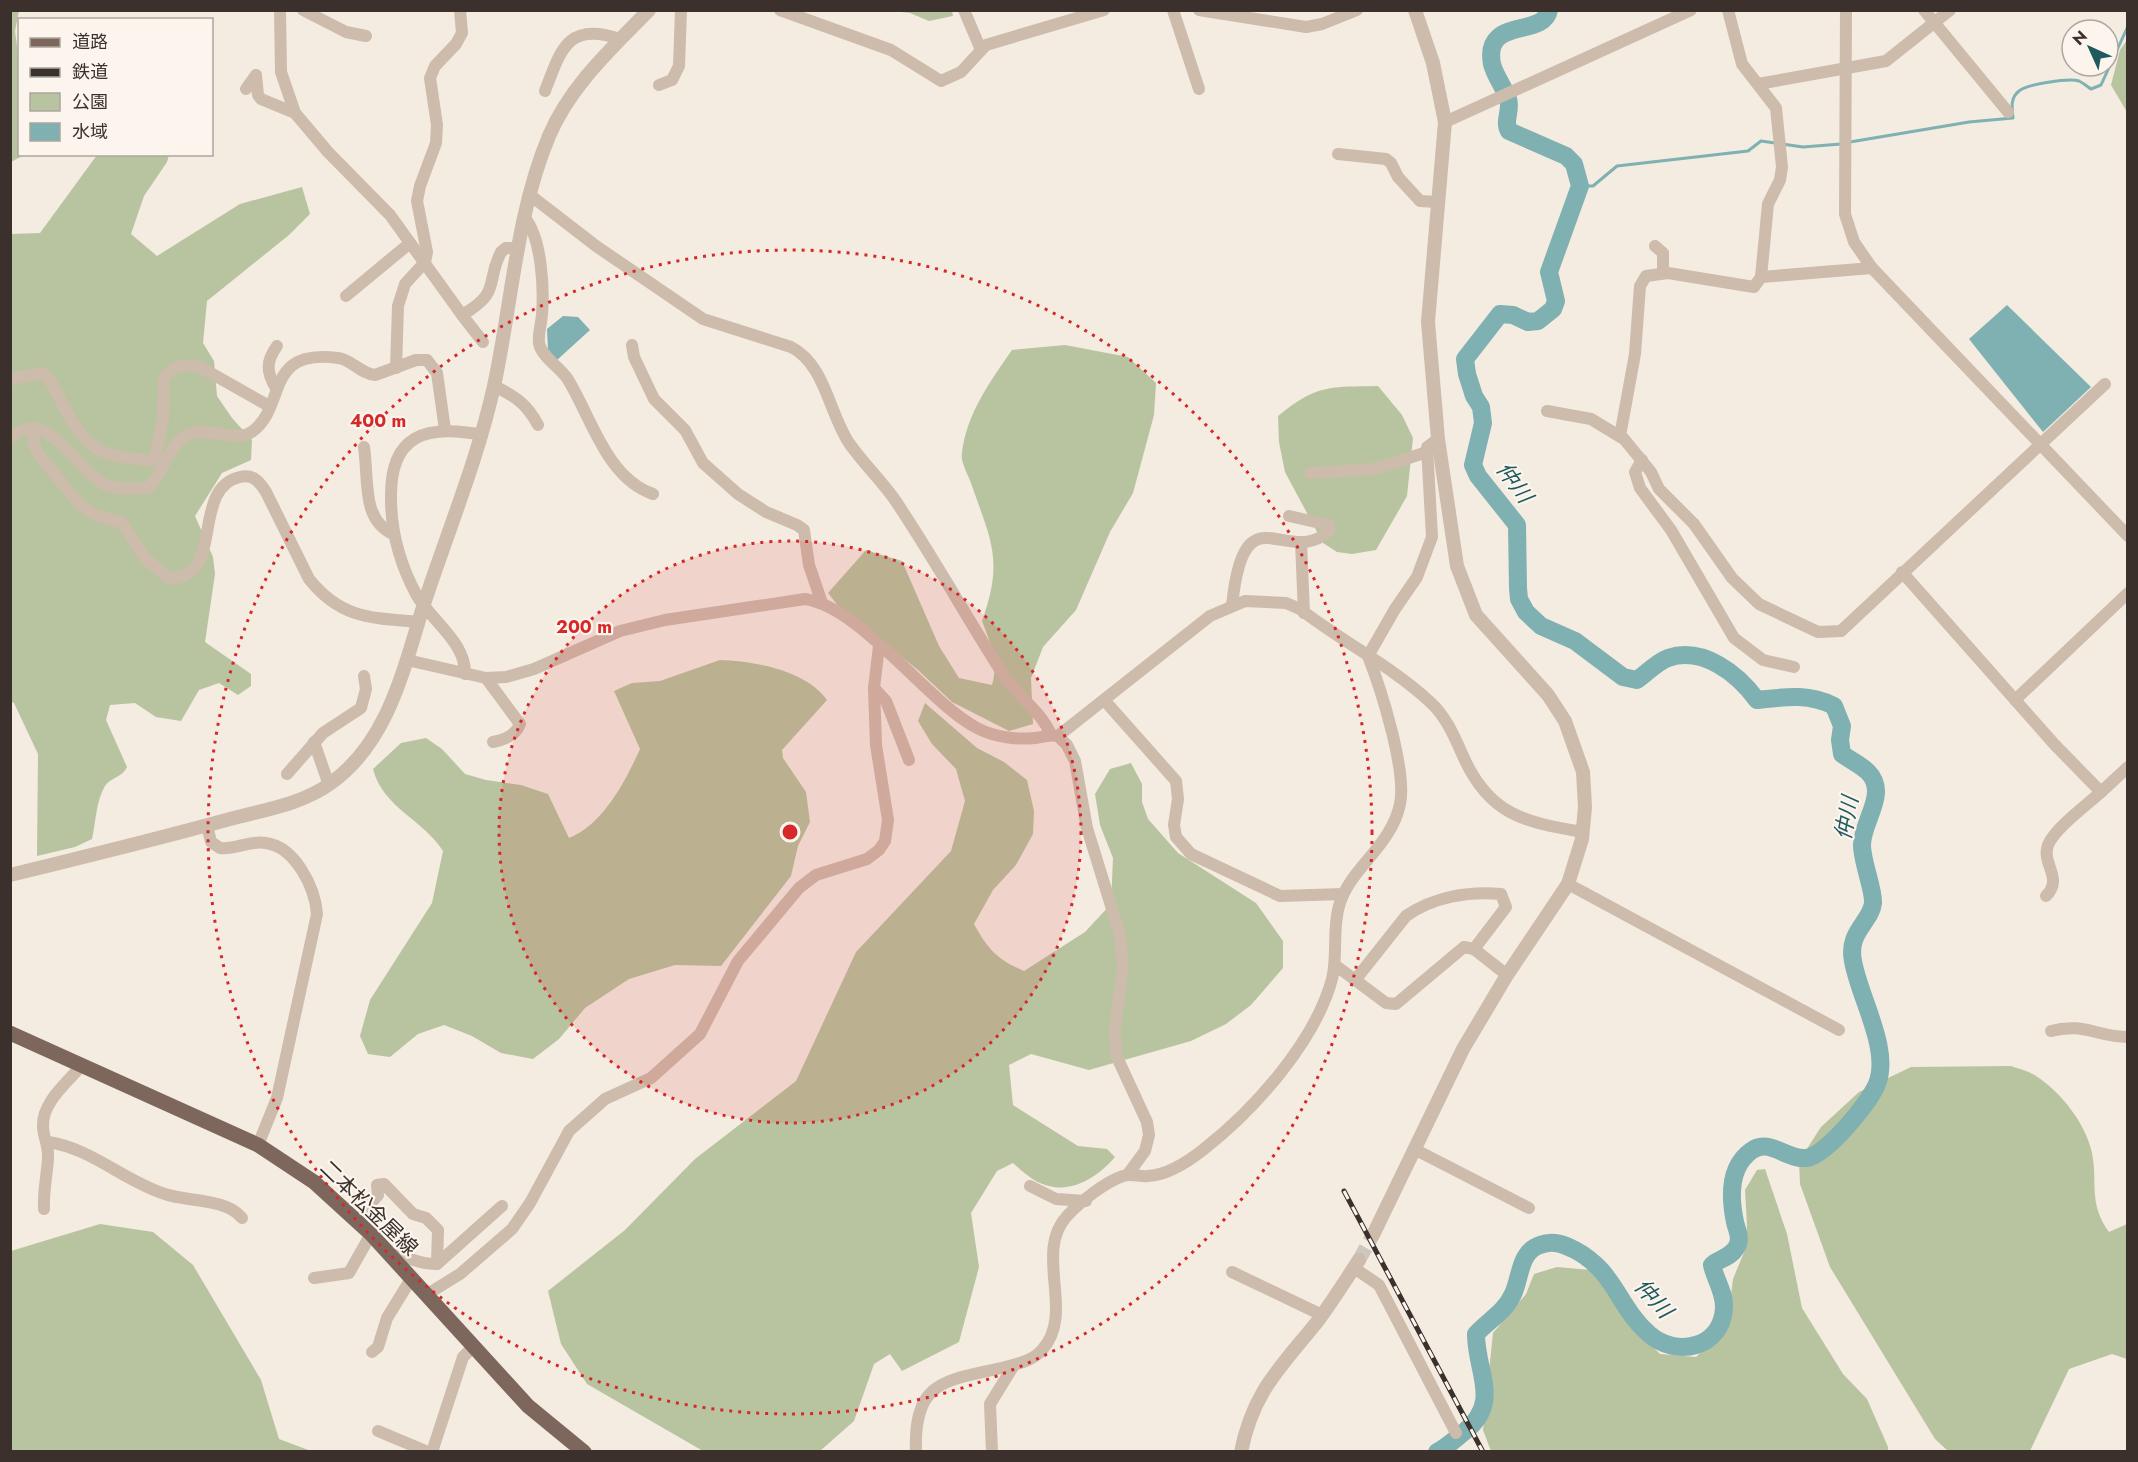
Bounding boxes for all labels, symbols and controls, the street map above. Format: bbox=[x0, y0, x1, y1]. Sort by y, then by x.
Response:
legend bbox=[18, 18, 213, 156]
north arrow bbox=[2060, 18, 2120, 78]
text: N bbox=[2067, 25, 2092, 50]
text: 道路 bbox=[72, 29, 108, 55]
text: 鉄道 bbox=[72, 59, 108, 85]
text: 公園 bbox=[72, 89, 108, 115]
text: 水域 bbox=[72, 119, 108, 145]
text: 400 m bbox=[350, 408, 406, 434]
water label: 仲川 bbox=[1489, 455, 1542, 511]
text: 200 m bbox=[556, 614, 612, 640]
water label: 仲川 bbox=[1826, 792, 1866, 842]
centre of rings bbox=[780, 822, 800, 842]
street label: 二本松金屋線 bbox=[313, 1153, 425, 1263]
water label: 仲川 bbox=[1627, 1271, 1682, 1327]

